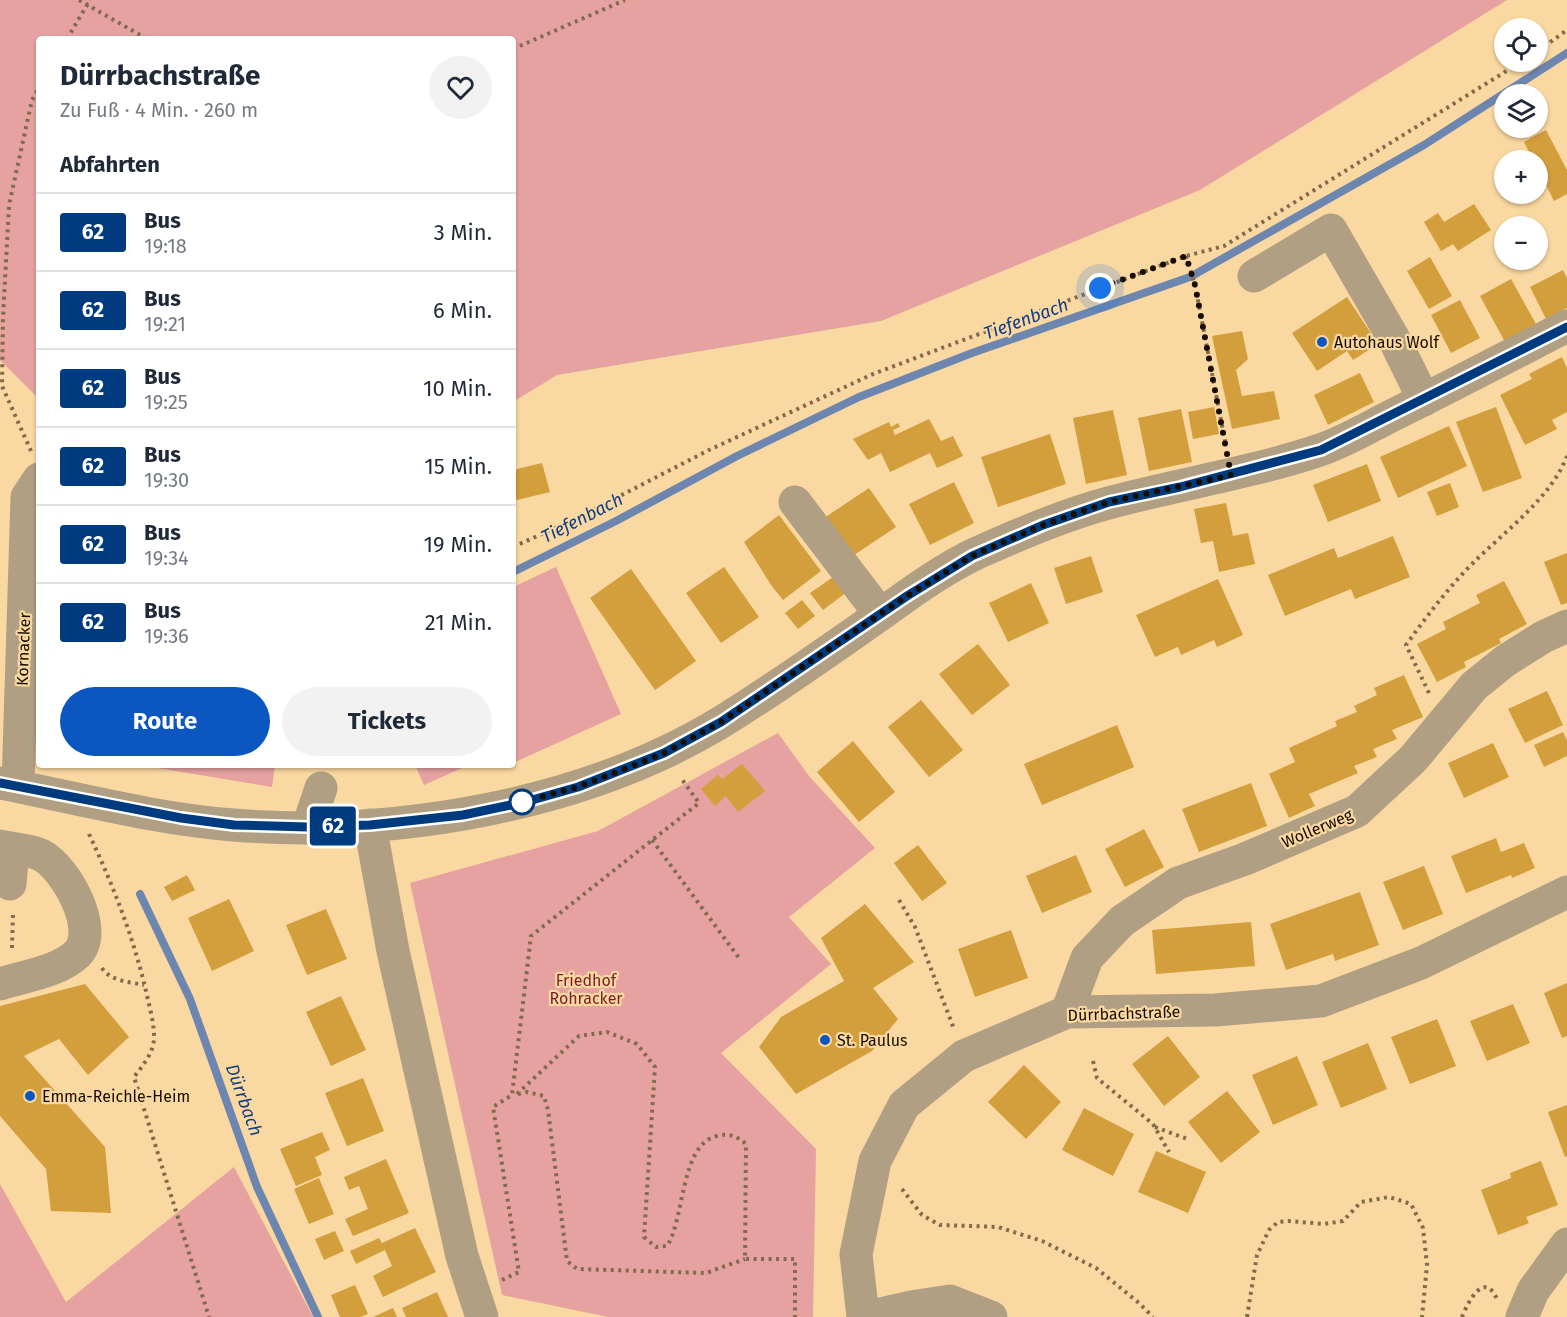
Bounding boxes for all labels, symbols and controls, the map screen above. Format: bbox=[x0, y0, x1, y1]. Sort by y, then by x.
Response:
map controls bbox=[1494, 18, 1548, 270]
button: locate bbox=[1494, 18, 1548, 72]
button: heart bbox=[429, 56, 492, 119]
text: Dürrbachstraße bbox=[60, 59, 260, 92]
button: layers bbox=[1494, 84, 1548, 138]
text: Zu Fuß · 4 Min. · 260 m bbox=[60, 98, 258, 122]
button: + bbox=[1494, 150, 1548, 204]
text: Abfahrten bbox=[60, 151, 160, 178]
text: Bus bbox=[144, 207, 181, 234]
button: − bbox=[1494, 216, 1548, 270]
text: 62 bbox=[82, 219, 104, 245]
text: 3 Min. bbox=[434, 219, 492, 246]
text: 19:18 bbox=[144, 234, 187, 258]
your location bbox=[1085, 273, 1115, 303]
text: Bus bbox=[144, 285, 181, 312]
water label: Tiefenbach bbox=[981, 294, 1071, 344]
text: 62 bbox=[82, 297, 104, 323]
text: 6 Min. bbox=[433, 297, 492, 324]
text: 19:21 bbox=[144, 312, 186, 336]
place label: Autohaus Wolf bbox=[1334, 333, 1441, 352]
marker: Autohaus Wolf bbox=[1315, 335, 1329, 349]
text: Bus bbox=[144, 363, 181, 390]
text: 62 bbox=[82, 375, 104, 401]
text: 10 Min. bbox=[423, 375, 492, 402]
text: 19:25 bbox=[144, 390, 188, 414]
text: Bus bbox=[144, 441, 181, 468]
text: 62 bbox=[82, 453, 104, 479]
text: 15 Min. bbox=[424, 453, 492, 480]
text: 19:30 bbox=[144, 468, 189, 492]
water label: Tiefenbach bbox=[538, 488, 626, 548]
text: Bus bbox=[144, 519, 181, 546]
text: 62 bbox=[82, 531, 104, 557]
text: 19 Min. bbox=[424, 531, 492, 558]
text: 19:34 bbox=[144, 546, 189, 570]
text: Bus bbox=[144, 597, 181, 624]
text: 62 bbox=[82, 609, 104, 635]
text: 21 Min. bbox=[425, 609, 492, 636]
street label: Kornacker bbox=[13, 611, 34, 686]
text: 19:36 bbox=[144, 624, 189, 648]
button: Route bbox=[60, 687, 270, 756]
button: Tickets bbox=[282, 687, 492, 756]
unlabelled marker bbox=[509, 789, 535, 815]
street label: Wollerweg bbox=[1279, 805, 1356, 852]
line badge: 62 bbox=[306, 806, 360, 846]
text: 62 bbox=[322, 813, 344, 839]
park label: Friedhof Rohracker bbox=[549, 971, 623, 1008]
street label: Dürrbachstraße bbox=[1067, 1002, 1181, 1025]
place label: St. Paulus bbox=[837, 1031, 908, 1050]
marker: St. Paulus bbox=[818, 1033, 832, 1047]
water label: Dürrbach bbox=[221, 1061, 267, 1139]
place label: Emma-Reichle-Heim bbox=[42, 1087, 190, 1106]
marker: Emma-Reichle-Heim bbox=[23, 1089, 37, 1103]

